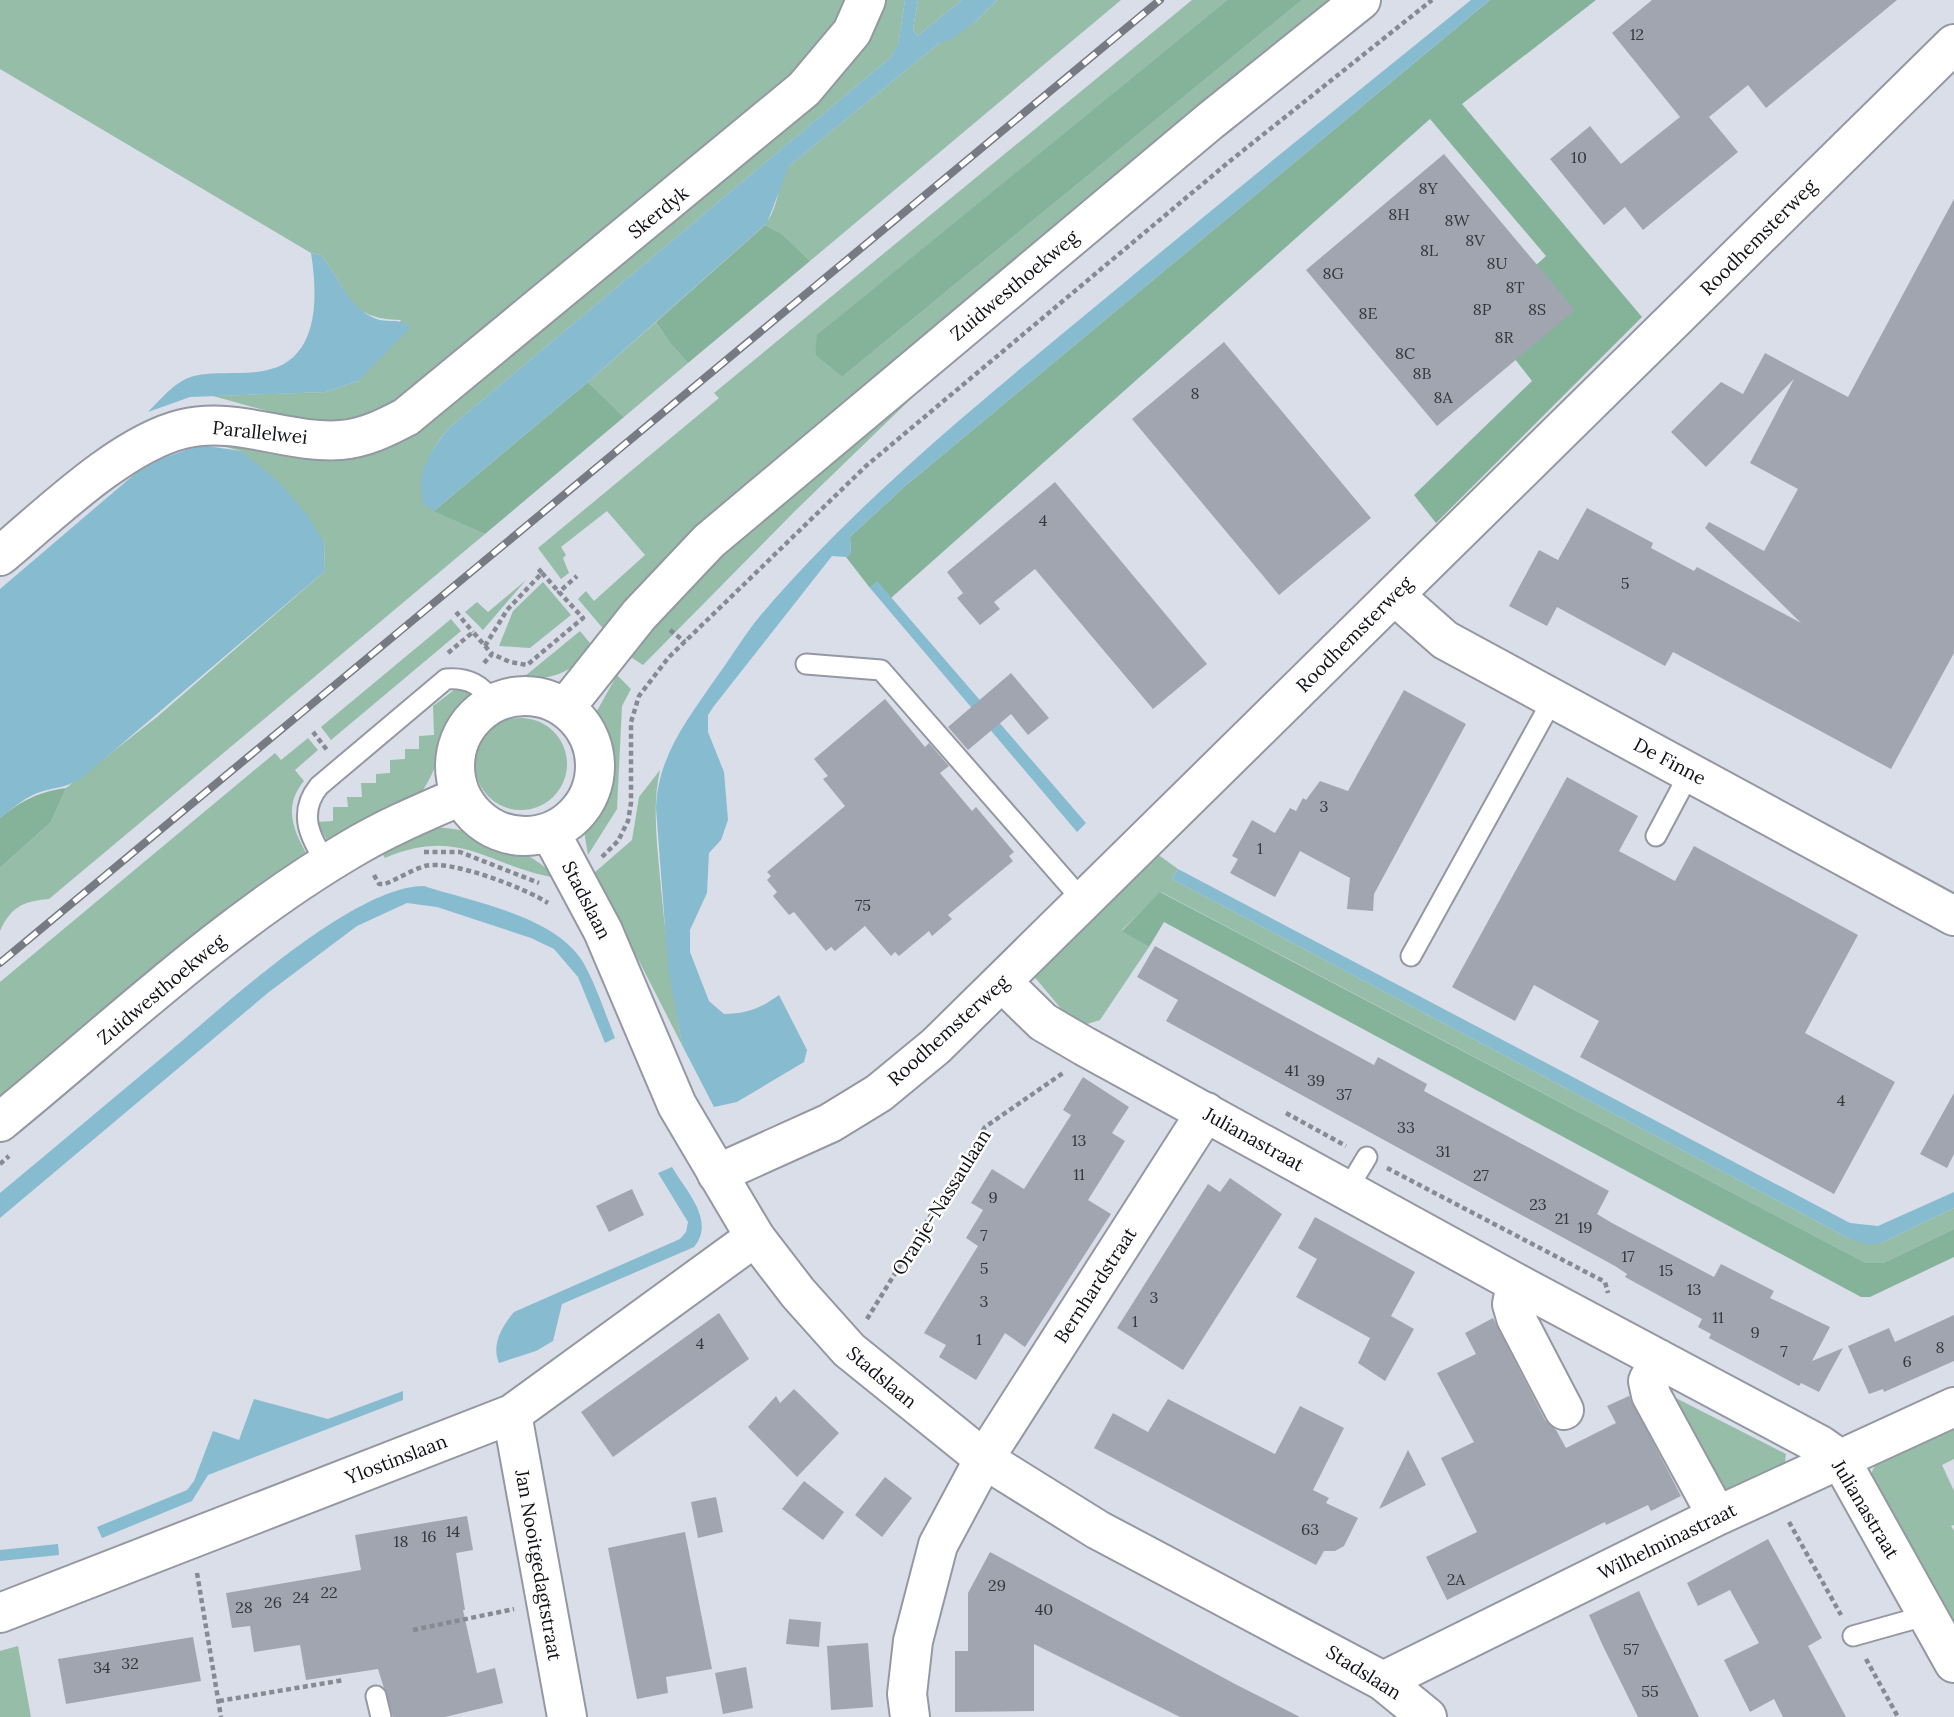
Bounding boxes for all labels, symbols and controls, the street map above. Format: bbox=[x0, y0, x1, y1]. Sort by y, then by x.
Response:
house number: 12 bbox=[1630, 24, 1644, 44]
house number: 10 bbox=[1571, 147, 1587, 167]
street label: Roodhemsterweg bbox=[1695, 173, 1822, 300]
house number: 8Y bbox=[1418, 178, 1438, 198]
street label: Skerdyk bbox=[623, 180, 694, 244]
house number: 8H bbox=[1388, 204, 1410, 224]
house number: 8W bbox=[1445, 210, 1471, 230]
street label: Zuidwesthoekweg bbox=[945, 224, 1083, 346]
house number: 8V bbox=[1465, 230, 1485, 250]
house number: 8L bbox=[1420, 240, 1438, 260]
house number: 8U bbox=[1486, 253, 1508, 273]
house number: 8G bbox=[1322, 263, 1344, 283]
house number: 8T bbox=[1505, 277, 1525, 297]
house number: 8P bbox=[1473, 299, 1492, 319]
house number: 8S bbox=[1528, 299, 1546, 319]
house number: 8E bbox=[1359, 303, 1378, 323]
house number: 8R bbox=[1494, 327, 1514, 347]
house number: 8C bbox=[1395, 343, 1415, 363]
house number: 8B bbox=[1413, 363, 1432, 383]
house number: 8 bbox=[1191, 383, 1200, 403]
house number: 8A bbox=[1433, 387, 1453, 407]
street label: Parallelwei bbox=[211, 415, 309, 449]
house number: 4 bbox=[1039, 510, 1048, 530]
street label: Roodhemsterweg bbox=[1291, 570, 1418, 697]
house number: 5 bbox=[1621, 573, 1629, 593]
street label: De Finne bbox=[1630, 732, 1710, 790]
house number: 3 bbox=[1320, 796, 1329, 816]
house number: 1 bbox=[1257, 838, 1263, 858]
street label: Stadslaan bbox=[557, 857, 617, 943]
house number: 75 bbox=[855, 895, 871, 915]
street label: Zuidwesthoekweg bbox=[92, 928, 230, 1050]
street label: Roodhemsterweg bbox=[882, 969, 1014, 1091]
house number: 41 bbox=[1285, 1060, 1299, 1080]
house number: 39 bbox=[1307, 1070, 1325, 1090]
house number: 37 bbox=[1336, 1084, 1353, 1104]
house number: 4 bbox=[1837, 1090, 1846, 1110]
street label: Julianastraat bbox=[1199, 1101, 1309, 1177]
house number: 33 bbox=[1397, 1117, 1415, 1137]
street label: Oranje-Nassaulaan bbox=[886, 1124, 996, 1280]
house number: 13 bbox=[1072, 1130, 1086, 1150]
house number: 31 bbox=[1436, 1141, 1451, 1161]
house number: 11 bbox=[1073, 1164, 1085, 1184]
house number: 27 bbox=[1473, 1165, 1490, 1185]
house number: 9 bbox=[988, 1187, 998, 1207]
house number: 23 bbox=[1529, 1194, 1547, 1214]
house number: 21 bbox=[1555, 1208, 1569, 1228]
house number: 19 bbox=[1577, 1217, 1593, 1237]
street label: Bernhardstraat bbox=[1049, 1222, 1142, 1348]
house number: 7 bbox=[980, 1225, 988, 1245]
house number: 17 bbox=[1621, 1246, 1635, 1266]
house number: 5 bbox=[980, 1258, 988, 1278]
house number: 15 bbox=[1659, 1260, 1673, 1280]
house number: 13 bbox=[1687, 1279, 1701, 1299]
house number: 3 bbox=[1150, 1287, 1159, 1307]
house number: 3 bbox=[980, 1291, 989, 1311]
house number: 11 bbox=[1712, 1307, 1724, 1327]
house number: 1 bbox=[1132, 1311, 1138, 1331]
house number: 9 bbox=[1750, 1322, 1760, 1342]
house number: 1 bbox=[976, 1329, 982, 1349]
house number: 4 bbox=[696, 1333, 705, 1353]
house number: 8 bbox=[1936, 1337, 1945, 1357]
street label: Stadslaan bbox=[842, 1341, 922, 1413]
house number: 7 bbox=[1780, 1341, 1788, 1361]
house number: 6 bbox=[1902, 1351, 1912, 1371]
street label: Ylostinslaan bbox=[341, 1429, 450, 1490]
street label: Julianastraat bbox=[1827, 1454, 1905, 1563]
street label: Jan Nooitgedagtstraat bbox=[510, 1467, 568, 1663]
street label: Wilhelminastraat bbox=[1594, 1497, 1741, 1585]
house number: 63 bbox=[1301, 1519, 1319, 1539]
house number: 14 bbox=[446, 1521, 461, 1541]
house number: 16 bbox=[421, 1526, 437, 1546]
house number: 18 bbox=[394, 1531, 408, 1551]
house number: 2A bbox=[1447, 1569, 1466, 1589]
house number: 29 bbox=[988, 1575, 1006, 1595]
house number: 22 bbox=[320, 1582, 338, 1602]
house number: 24 bbox=[293, 1587, 310, 1607]
house number: 26 bbox=[264, 1592, 282, 1612]
house number: 28 bbox=[235, 1597, 253, 1617]
house number: 40 bbox=[1035, 1599, 1053, 1619]
street label: Stadslaan bbox=[1322, 1639, 1406, 1705]
house number: 57 bbox=[1623, 1639, 1640, 1659]
house number: 32 bbox=[121, 1653, 139, 1673]
house number: 34 bbox=[93, 1657, 111, 1677]
house number: 55 bbox=[1641, 1681, 1659, 1701]

